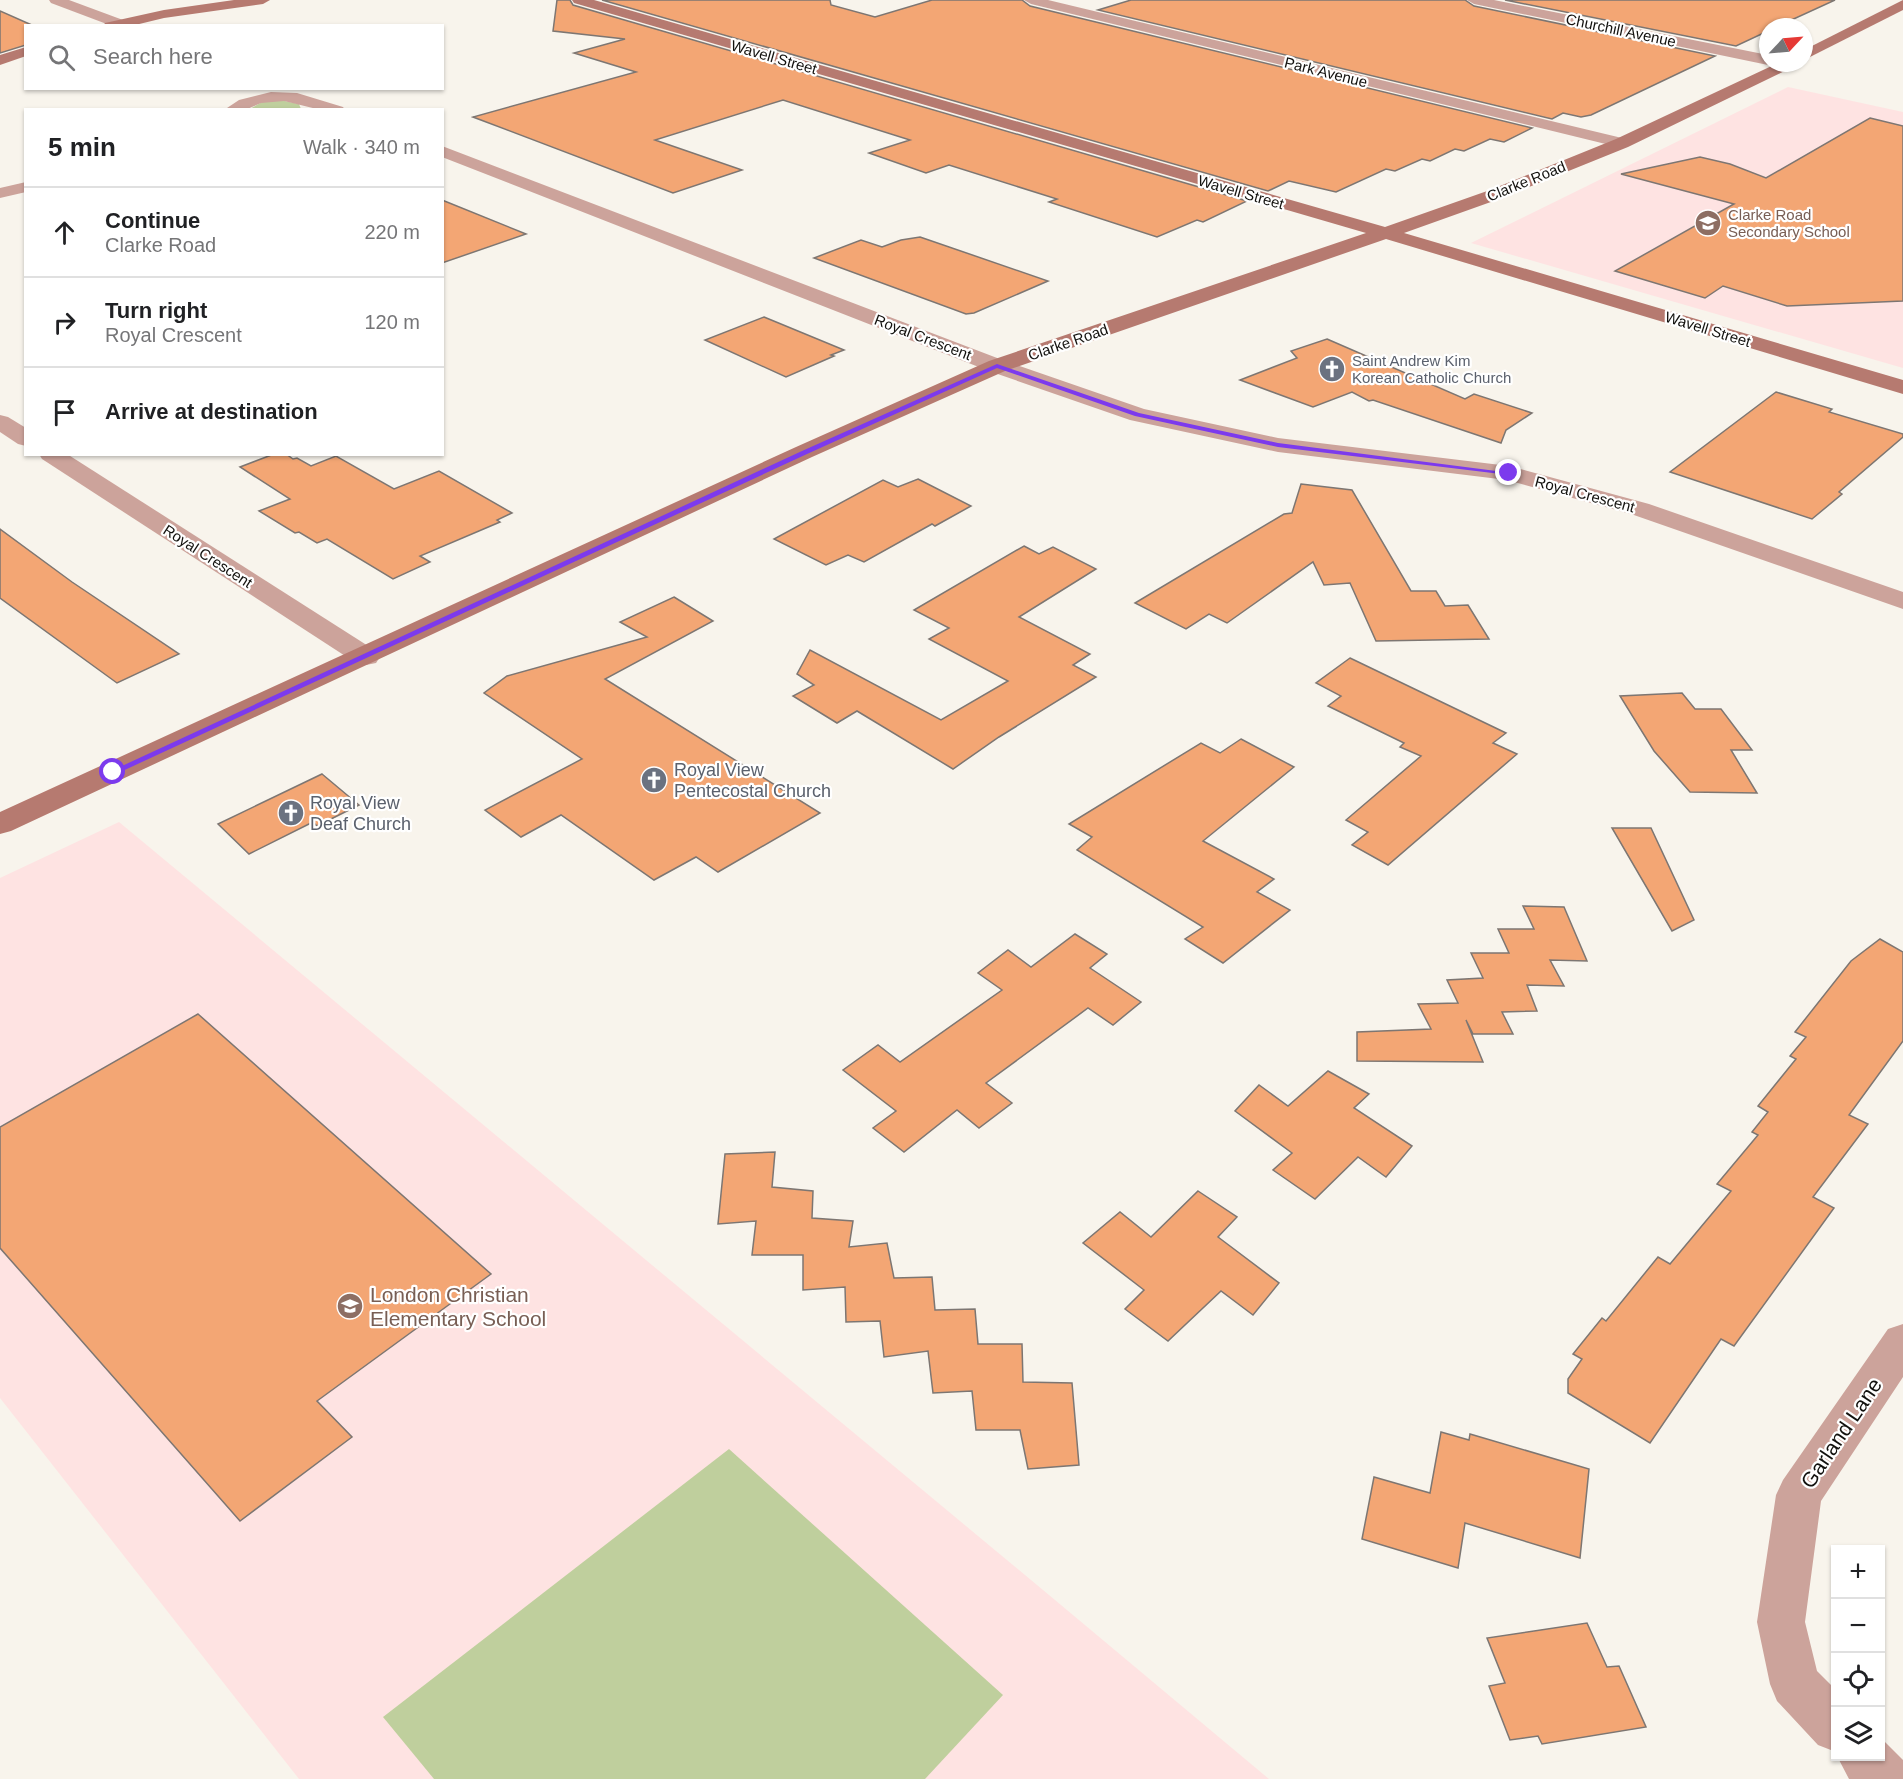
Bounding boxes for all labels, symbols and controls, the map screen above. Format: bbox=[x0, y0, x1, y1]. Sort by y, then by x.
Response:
street label: Churchill Avenue bbox=[1564, 10, 1678, 50]
north arrow bbox=[1759, 18, 1813, 72]
search box bbox=[24, 24, 444, 90]
street label: Wavell Street bbox=[729, 37, 820, 78]
icon: search bbox=[45, 41, 78, 74]
text: Search here bbox=[93, 44, 213, 69]
street label: Park Avenue bbox=[1283, 53, 1369, 91]
text: 5 min bbox=[48, 132, 116, 162]
text: Walk · 340 m bbox=[303, 136, 420, 158]
street label: Clarke Road bbox=[1484, 158, 1568, 204]
street label: Wavell Street bbox=[1196, 172, 1287, 213]
place label: Clarke Road Secondary School bbox=[1728, 206, 1850, 240]
text: Continue bbox=[105, 208, 200, 233]
school or university icon: Clarke Road Secondary School bbox=[1693, 208, 1723, 238]
icon: ahead bbox=[48, 216, 81, 249]
text: 220 m bbox=[364, 221, 420, 243]
text: Clarke Road bbox=[105, 234, 216, 256]
text: Turn right bbox=[105, 298, 207, 323]
icon: right bbox=[48, 306, 81, 339]
street label: Wavell Street bbox=[1663, 308, 1754, 350]
text: 120 m bbox=[364, 311, 420, 333]
street label: Royal Crescent bbox=[872, 311, 975, 364]
street label: Clarke Road bbox=[1026, 320, 1110, 364]
text: Royal Crescent bbox=[105, 324, 242, 346]
place label: Saint Andrew Kim Korean Catholic Church bbox=[1352, 352, 1511, 386]
church icon: Saint Andrew Kim Korean Catholic Church bbox=[1317, 354, 1347, 384]
icon: arrive bbox=[48, 396, 81, 429]
text: Arrive at destination bbox=[105, 399, 318, 424]
route end bbox=[1495, 459, 1521, 485]
street label: Royal Crescent bbox=[1533, 473, 1638, 516]
street label: Royal Crescent bbox=[160, 521, 256, 592]
route start bbox=[99, 758, 125, 784]
place label: Royal View Pentecostal Church bbox=[674, 760, 831, 801]
church icon: Royal View Pentecostal Church bbox=[639, 765, 669, 795]
place label: Royal View Deaf Church bbox=[310, 793, 411, 834]
church icon: Royal View Deaf Church bbox=[276, 798, 306, 828]
place label: London Christian Elementary School bbox=[370, 1283, 546, 1330]
school or university icon: London Christian Elementary School bbox=[335, 1291, 365, 1321]
street label: Garland Lane bbox=[1796, 1374, 1886, 1492]
map controls bbox=[1831, 1545, 1885, 1761]
button: + bbox=[1831, 1545, 1885, 1599]
button: − bbox=[1831, 1599, 1885, 1653]
button: locate bbox=[1831, 1653, 1885, 1707]
button: layers bbox=[1831, 1707, 1885, 1761]

